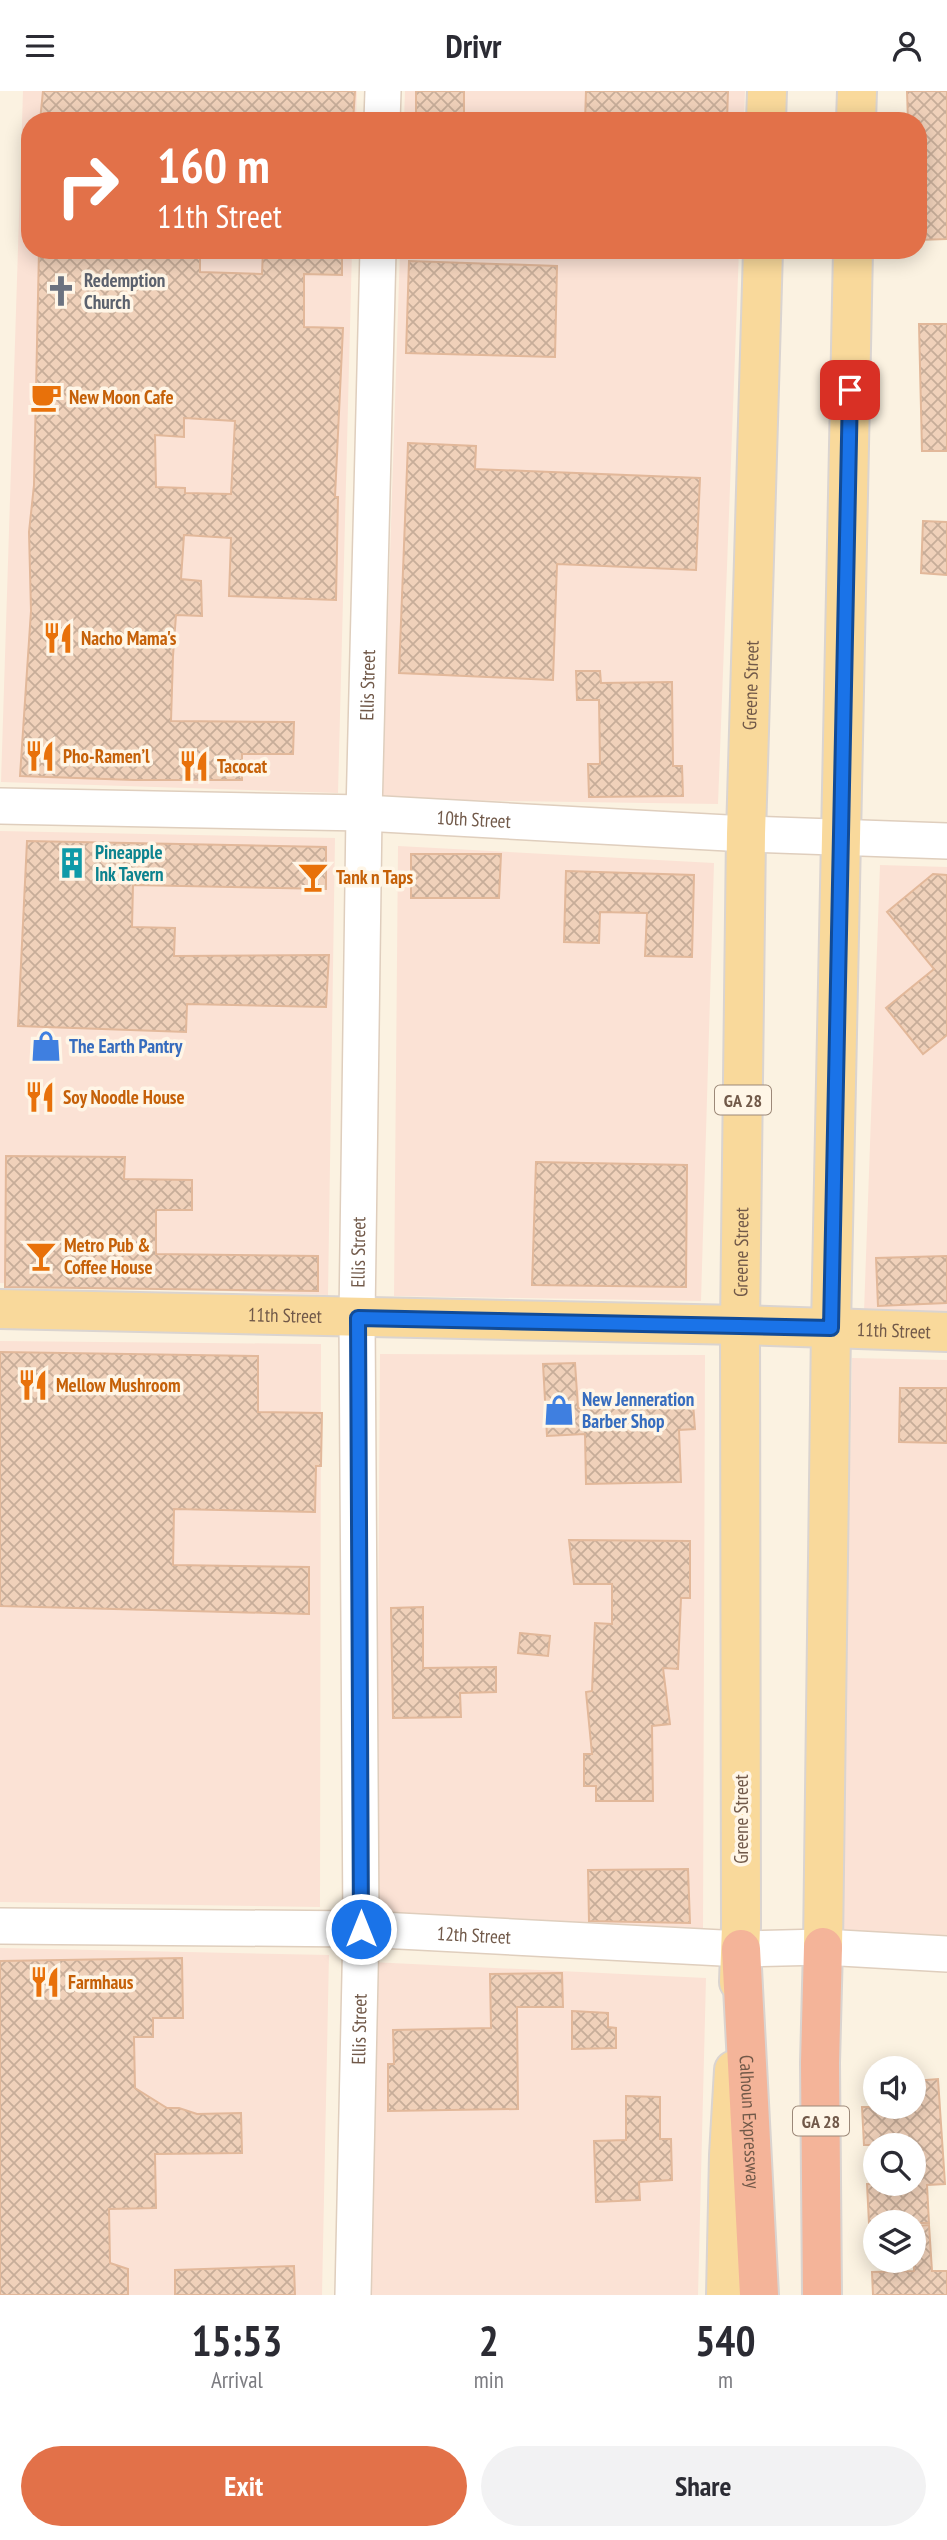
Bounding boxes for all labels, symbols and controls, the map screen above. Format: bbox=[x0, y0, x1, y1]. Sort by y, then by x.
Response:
text: Drivr bbox=[446, 25, 501, 67]
icon: menu bbox=[21, 27, 59, 65]
icon: person bbox=[888, 27, 926, 65]
text: 160 m bbox=[157, 133, 270, 197]
icon: right bbox=[42, 140, 133, 231]
text: 11th Street bbox=[157, 195, 282, 237]
place label: Redemption Church bbox=[84, 268, 165, 314]
church icon: Redemption Church bbox=[44, 274, 78, 308]
pin bbox=[820, 360, 880, 420]
icon: arrive bbox=[831, 371, 869, 409]
cafe icon: New Moon Cafe bbox=[29, 380, 63, 414]
place label: New Moon Cafe bbox=[69, 385, 174, 409]
restaurant icon: Nacho Mama's bbox=[41, 621, 75, 655]
place label: Nacho Mama's bbox=[81, 626, 177, 650]
street label: Greene Street bbox=[737, 639, 764, 730]
street label: Ellis Street bbox=[354, 649, 380, 721]
restaurant icon: Pho-Ramen’l bbox=[23, 739, 57, 773]
place label: Pho-Ramen’l bbox=[63, 744, 150, 768]
restaurant icon: Tacocat bbox=[177, 749, 211, 783]
place label: Tacocat bbox=[217, 754, 268, 778]
street label: 10th Street bbox=[436, 805, 512, 833]
place label: Pineapple Ink Tavern bbox=[95, 840, 164, 886]
building icon: Pineapple Ink Tavern bbox=[55, 846, 89, 880]
bar icon: Tank n Taps bbox=[296, 860, 330, 894]
place label: Tank n Taps bbox=[336, 865, 414, 889]
shop icon: The Earth Pantry bbox=[29, 1029, 63, 1063]
place label: The Earth Pantry bbox=[69, 1034, 183, 1058]
restaurant icon: Soy Noodle House bbox=[23, 1080, 57, 1114]
place label: Soy Noodle House bbox=[63, 1085, 185, 1109]
road number: GA 28 bbox=[715, 1085, 771, 1115]
street label: Greene Street bbox=[728, 1206, 753, 1297]
street label: Ellis Street bbox=[345, 1216, 370, 1288]
place label: Metro Pub & Coffee House bbox=[64, 1233, 153, 1279]
bar icon: Metro Pub & Coffee House bbox=[24, 1239, 58, 1273]
street label: 11th Street bbox=[248, 1302, 323, 1328]
street label: 11th Street bbox=[856, 1317, 932, 1343]
restaurant icon: Mellow Mushroom bbox=[16, 1368, 50, 1402]
place label: Mellow Mushroom bbox=[56, 1373, 181, 1397]
place label: New Jenneration Barber Shop bbox=[582, 1387, 694, 1433]
shop icon: New Jenneration Barber Shop bbox=[542, 1393, 576, 1427]
street label: Greene Street bbox=[729, 1773, 753, 1864]
position arrow bbox=[324, 1892, 398, 1966]
street label: 12th Street bbox=[436, 1921, 512, 1949]
restaurant icon: Farmhaus bbox=[28, 1965, 62, 1999]
place label: Farmhaus bbox=[68, 1970, 134, 1994]
street label: Ellis Street bbox=[346, 1993, 372, 2065]
street label: Calhoun Expressway bbox=[735, 2054, 765, 2190]
map controls bbox=[863, 2056, 926, 2273]
button: sound bbox=[863, 2056, 926, 2119]
road number: GA 28 bbox=[793, 2107, 849, 2135]
button: search bbox=[863, 2133, 926, 2196]
button: layers bbox=[863, 2210, 926, 2273]
text: 15:53 bbox=[191, 2313, 282, 2368]
text: 2 bbox=[479, 2313, 499, 2368]
text: 540 bbox=[695, 2313, 756, 2368]
text: Arrival bbox=[211, 2365, 263, 2394]
text: min bbox=[474, 2365, 504, 2394]
text: m bbox=[718, 2365, 733, 2394]
button: Exit bbox=[21, 2446, 467, 2526]
button: Share bbox=[481, 2446, 926, 2526]

